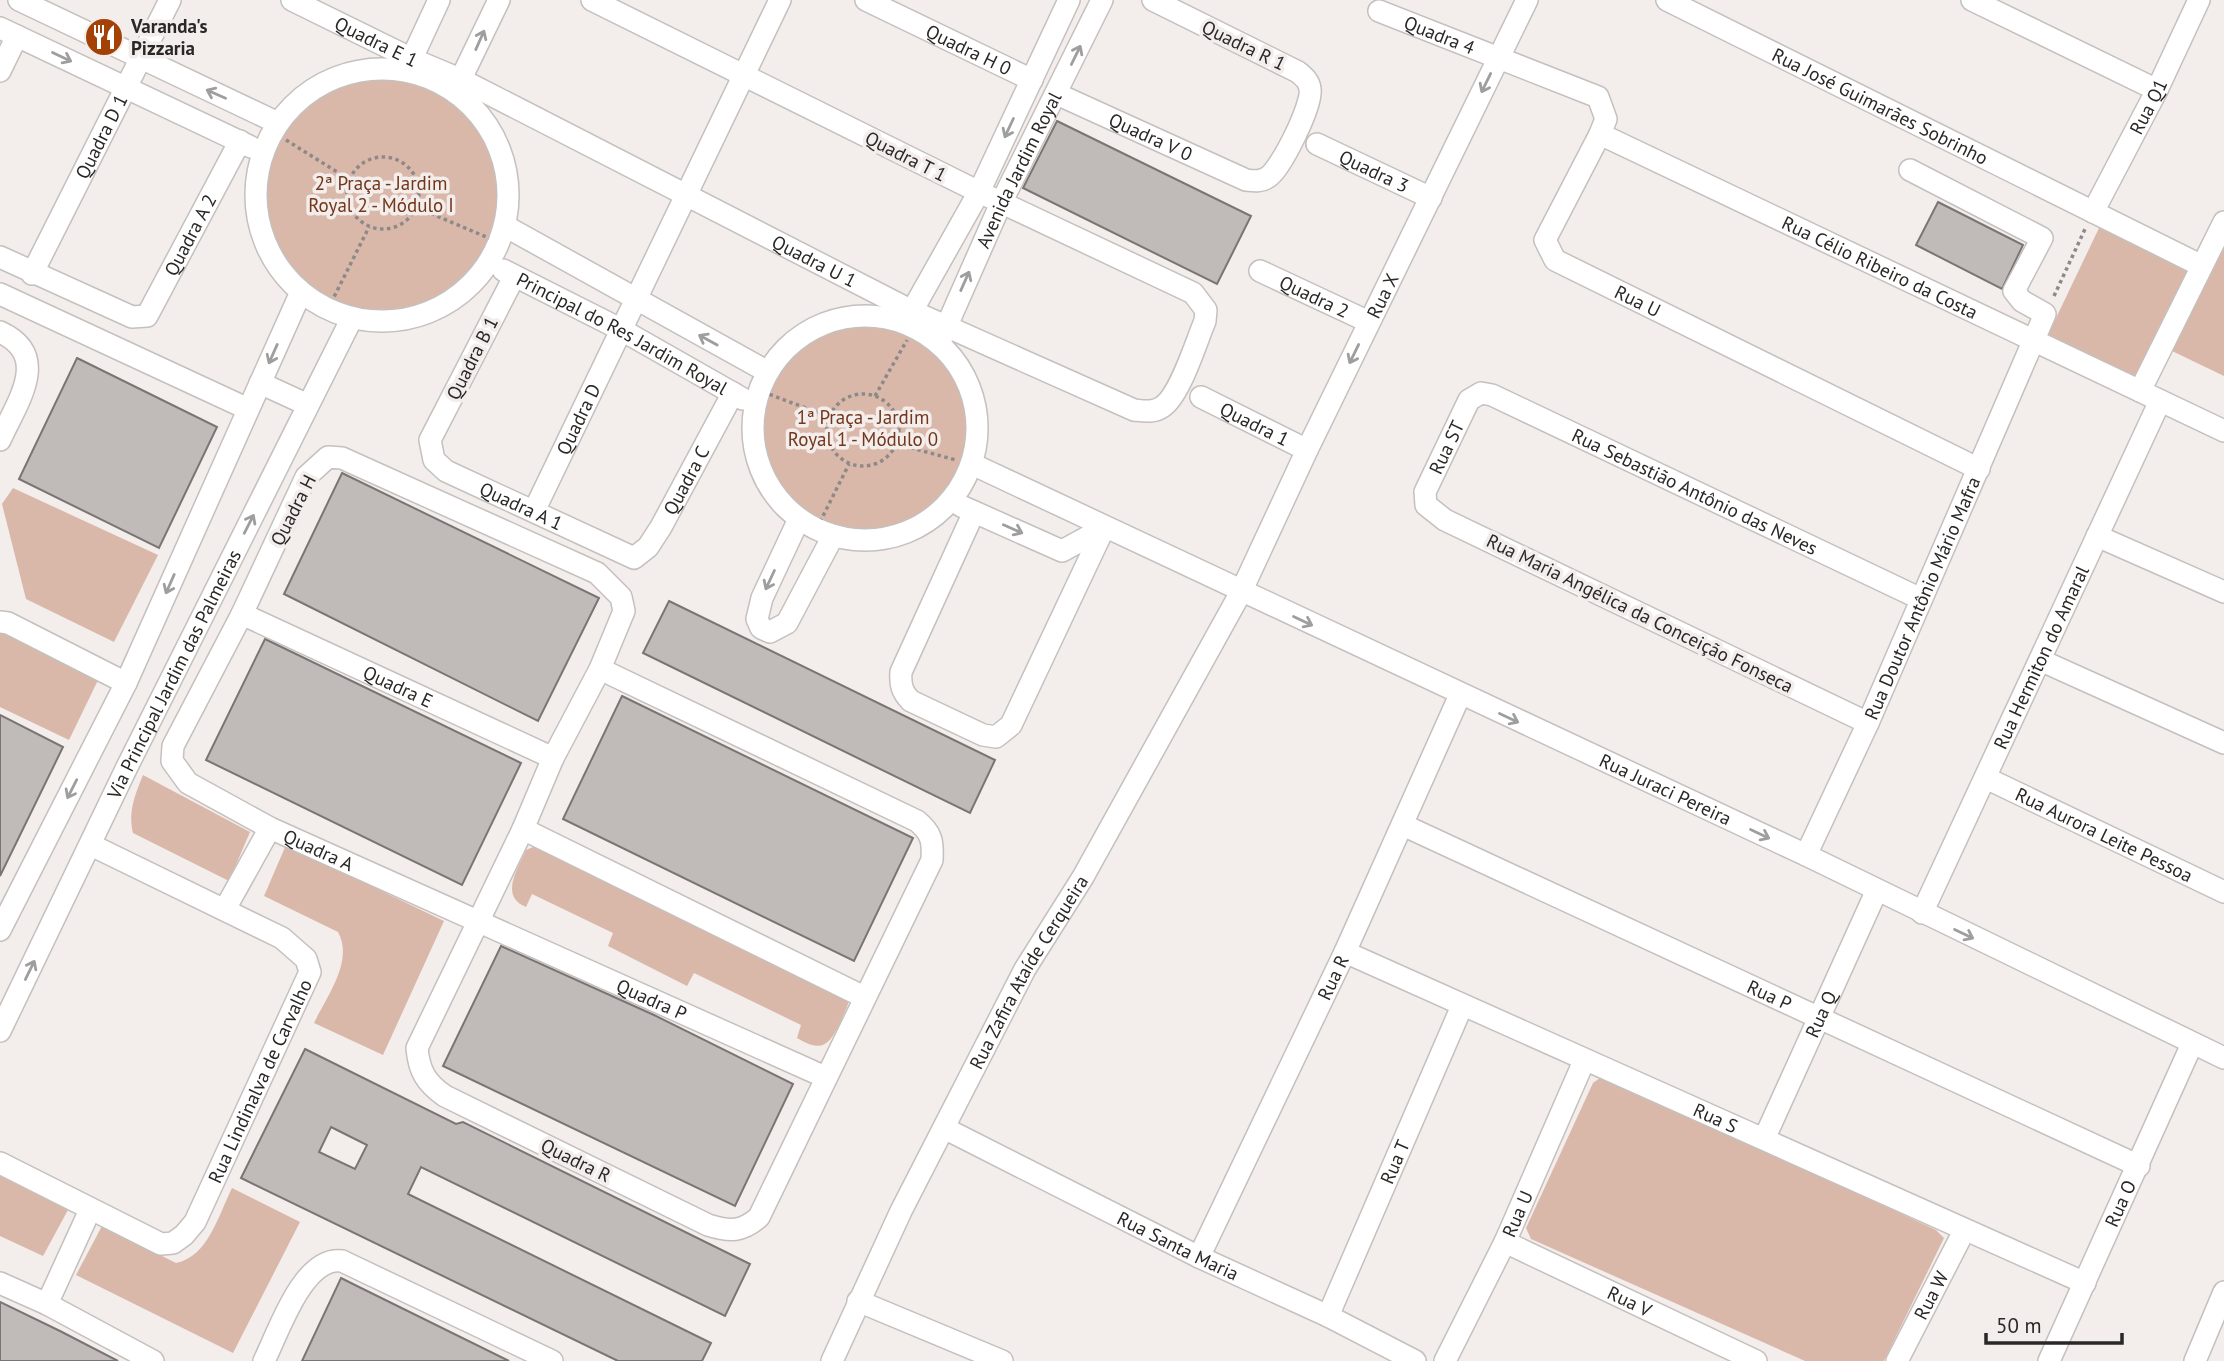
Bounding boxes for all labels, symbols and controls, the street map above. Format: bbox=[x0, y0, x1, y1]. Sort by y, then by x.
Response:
street label: Quadra 4 bbox=[1401, 10, 1478, 60]
street label: Quadra E 1 bbox=[331, 11, 422, 72]
place label: Varanda's Pizzaria bbox=[130, 14, 208, 60]
street label: Quadra R 1 bbox=[1198, 14, 1290, 76]
restaurant icon: Varanda's Pizzaria bbox=[83, 16, 125, 58]
street label: Quadra H 0 bbox=[922, 19, 1015, 80]
one-way arrow bbox=[474, 30, 488, 51]
street label: Rua José Guimarães Sobrinho bbox=[1768, 42, 1992, 170]
one-way arrow bbox=[1070, 45, 1083, 66]
one-way arrow bbox=[51, 51, 72, 64]
one-way arrow bbox=[1479, 72, 1492, 93]
street label: Rua Q1 bbox=[2124, 75, 2172, 138]
one-way arrow bbox=[206, 87, 228, 100]
street label: Avenida Jardim Royal bbox=[971, 87, 1067, 252]
street label: Quadra D 1 bbox=[70, 90, 133, 183]
street label: Quadra V 0 bbox=[1105, 107, 1196, 166]
one-way arrow bbox=[1002, 117, 1015, 138]
street label: Quadra T 1 bbox=[861, 125, 951, 187]
street label: Quadra 3 bbox=[1335, 144, 1413, 198]
park label: 2ª Praça - Jardim Royal 2 - Módulo I bbox=[308, 171, 454, 217]
street label: Quadra A 2 bbox=[159, 190, 222, 280]
street label: Rua Célio Ribeiro da Costa bbox=[1778, 210, 1982, 324]
street label: Quadra U 1 bbox=[768, 229, 861, 292]
street label: Principal do Res Jardim Royal bbox=[513, 267, 732, 400]
street label: Rua X bbox=[1361, 269, 1404, 322]
street label: Quadra 2 bbox=[1276, 270, 1353, 323]
one-way arrow bbox=[959, 271, 972, 292]
street label: Rua U bbox=[1611, 279, 1665, 322]
street label: Quadra B 1 bbox=[441, 312, 503, 404]
one-way arrow bbox=[698, 332, 718, 346]
one-way arrow bbox=[266, 343, 279, 364]
one-way arrow bbox=[1346, 343, 1359, 364]
street label: Quadra D bbox=[551, 379, 606, 459]
street label: Quadra 1 bbox=[1216, 396, 1293, 451]
park label: 1ª Praça - Jardim Royal 1 - Módulo 0 bbox=[788, 405, 938, 451]
street label: Rua ST bbox=[1423, 416, 1470, 478]
street label: Rua Sebastião Antônio das Neves bbox=[1568, 423, 1821, 560]
street label: Quadra C bbox=[658, 441, 714, 519]
street label: Quadra H bbox=[265, 470, 321, 550]
street label: Rua Doutor Antônio Mário Mafra bbox=[1859, 473, 1985, 723]
street label: Quadra A 1 bbox=[476, 476, 567, 535]
one-way arrow bbox=[243, 514, 256, 535]
one-way arrow bbox=[1002, 523, 1023, 536]
street label: Rua Maria Angélica da Conceição Fonseca bbox=[1483, 528, 1797, 698]
street label: Via Principal Jardim das Palmeiras bbox=[101, 545, 246, 803]
street label: Rua Hermiton do Amaral bbox=[1988, 561, 2094, 753]
one-way arrow bbox=[763, 569, 776, 590]
one-way arrow bbox=[163, 573, 176, 594]
one-way arrow bbox=[1292, 615, 1313, 628]
street label: Quadra E bbox=[359, 660, 437, 713]
one-way arrow bbox=[1498, 712, 1519, 725]
street label: Rua Juraci Pereira bbox=[1596, 748, 1735, 830]
one-way arrow bbox=[65, 778, 78, 799]
street label: Rua Aurora Leite Pessoa bbox=[2012, 782, 2197, 887]
street label: Quadra A bbox=[280, 824, 358, 876]
one-way arrow bbox=[1749, 828, 1770, 841]
street label: Rua Zafira Ataíde Cerqueira bbox=[964, 871, 1093, 1073]
one-way arrow bbox=[1953, 927, 1974, 941]
street label: Rua R bbox=[1312, 951, 1354, 1004]
one-way arrow bbox=[23, 960, 37, 981]
street label: Quadra P bbox=[613, 973, 691, 1025]
street label: Rua P bbox=[1743, 974, 1796, 1016]
street label: Rua Lindinalva de Carvalho bbox=[203, 975, 317, 1187]
street label: Rua Q bbox=[1800, 986, 1842, 1041]
street label: Rua S bbox=[1690, 1097, 1742, 1138]
street label: Quadra R bbox=[537, 1133, 615, 1187]
street label: Rua T bbox=[1375, 1136, 1415, 1188]
street label: Rua O bbox=[2099, 1176, 2141, 1231]
street label: Rua U bbox=[1497, 1187, 1538, 1241]
street label: Rua Santa Maria bbox=[1113, 1206, 1243, 1286]
street label: Rua W bbox=[1908, 1267, 1953, 1324]
street label: Rua V bbox=[1604, 1280, 1656, 1322]
scale bar bbox=[1986, 1302, 2122, 1346]
text: 50 m bbox=[1996, 1312, 2042, 1339]

